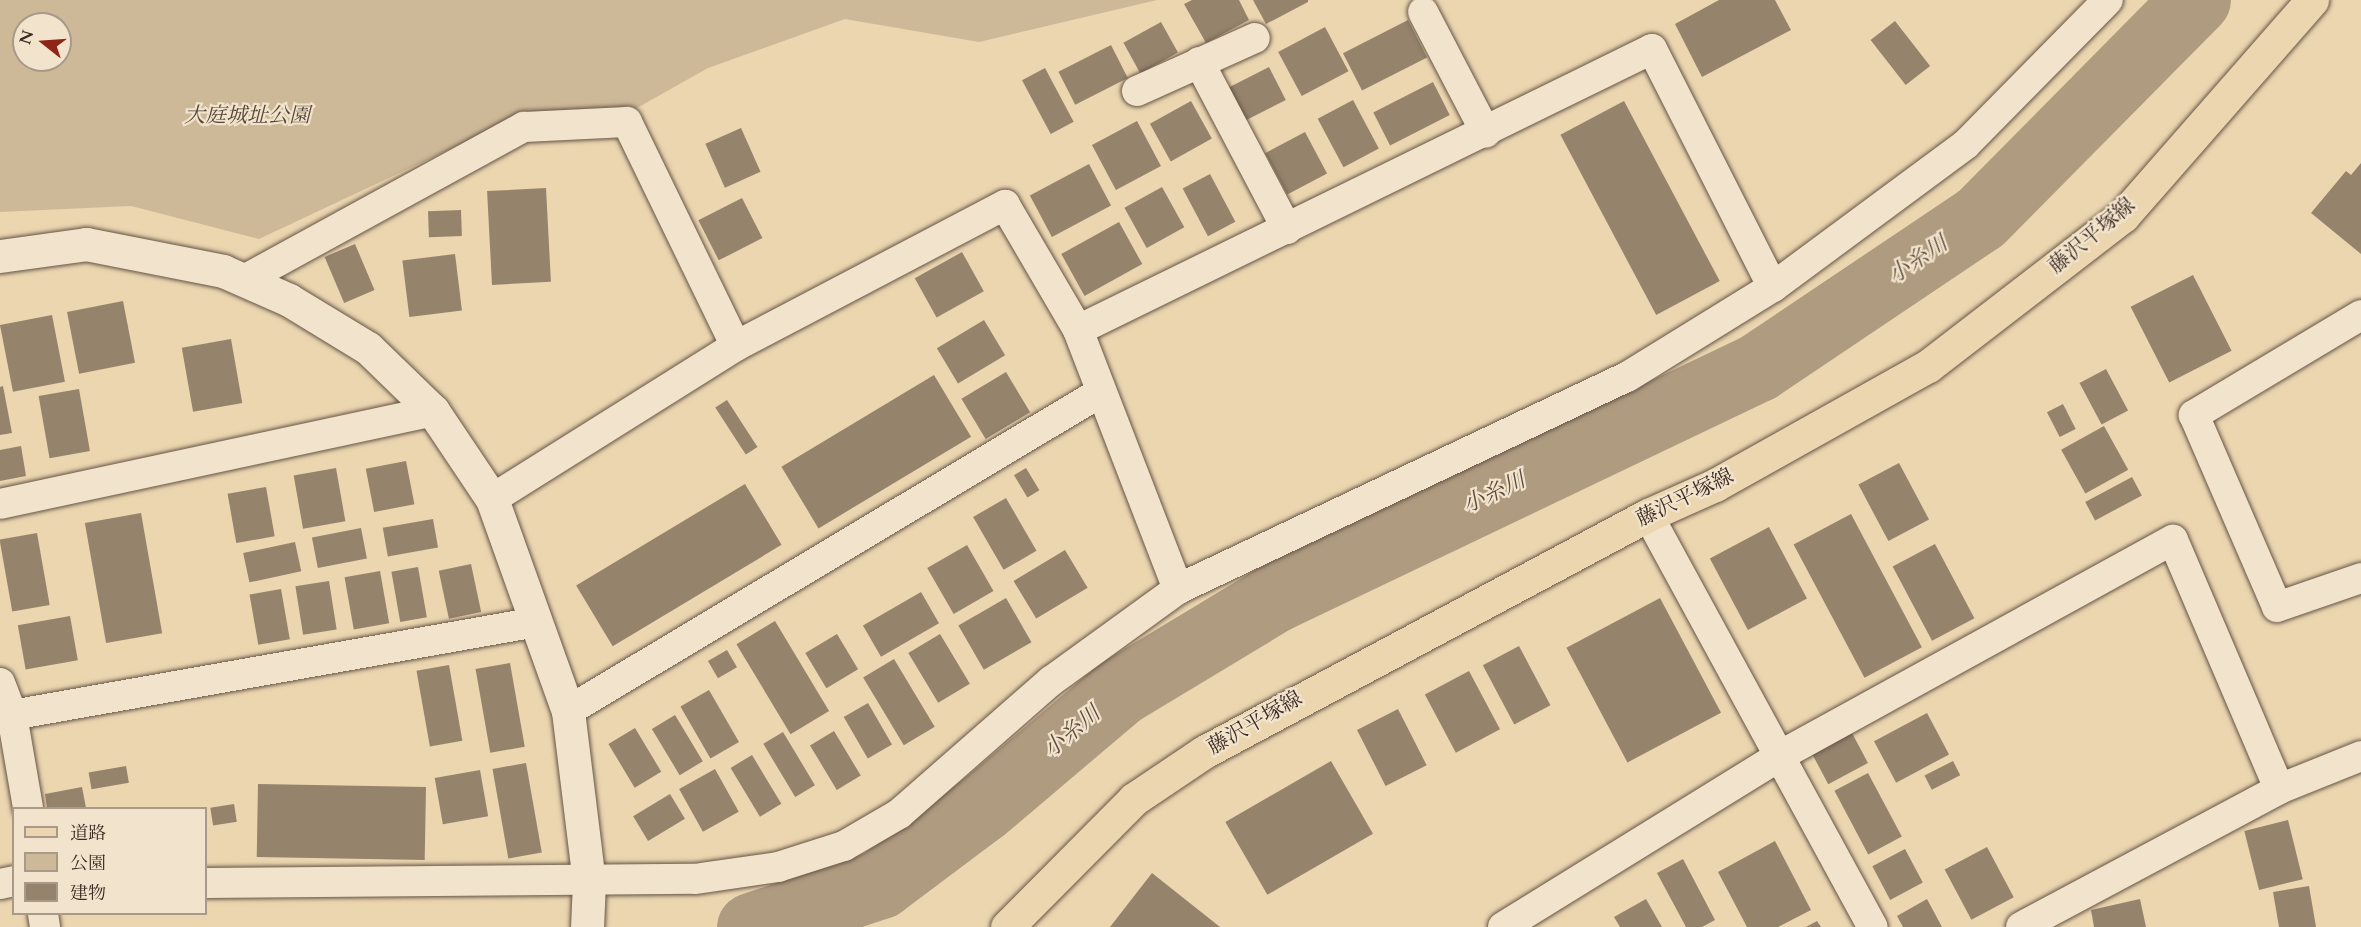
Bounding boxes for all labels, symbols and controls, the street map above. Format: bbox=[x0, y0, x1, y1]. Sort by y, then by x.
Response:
north arrow bbox=[12, 12, 72, 72]
text: N bbox=[14, 27, 39, 47]
park label: 大庭城址公園 bbox=[184, 103, 310, 129]
street label: 藤沢平塚線 bbox=[2044, 193, 2140, 279]
water label: 小糸川 bbox=[1883, 231, 1953, 289]
street label: 藤沢平塚線 bbox=[1632, 464, 1738, 532]
water label: 小糸川 bbox=[1459, 467, 1529, 519]
street label: 藤沢平塚線 bbox=[1203, 686, 1307, 760]
water label: 小糸川 bbox=[1038, 701, 1106, 763]
legend bbox=[12, 807, 207, 915]
text: 道路 bbox=[70, 821, 106, 846]
text: 公園 bbox=[70, 851, 106, 876]
text: 建物 bbox=[70, 881, 106, 906]

